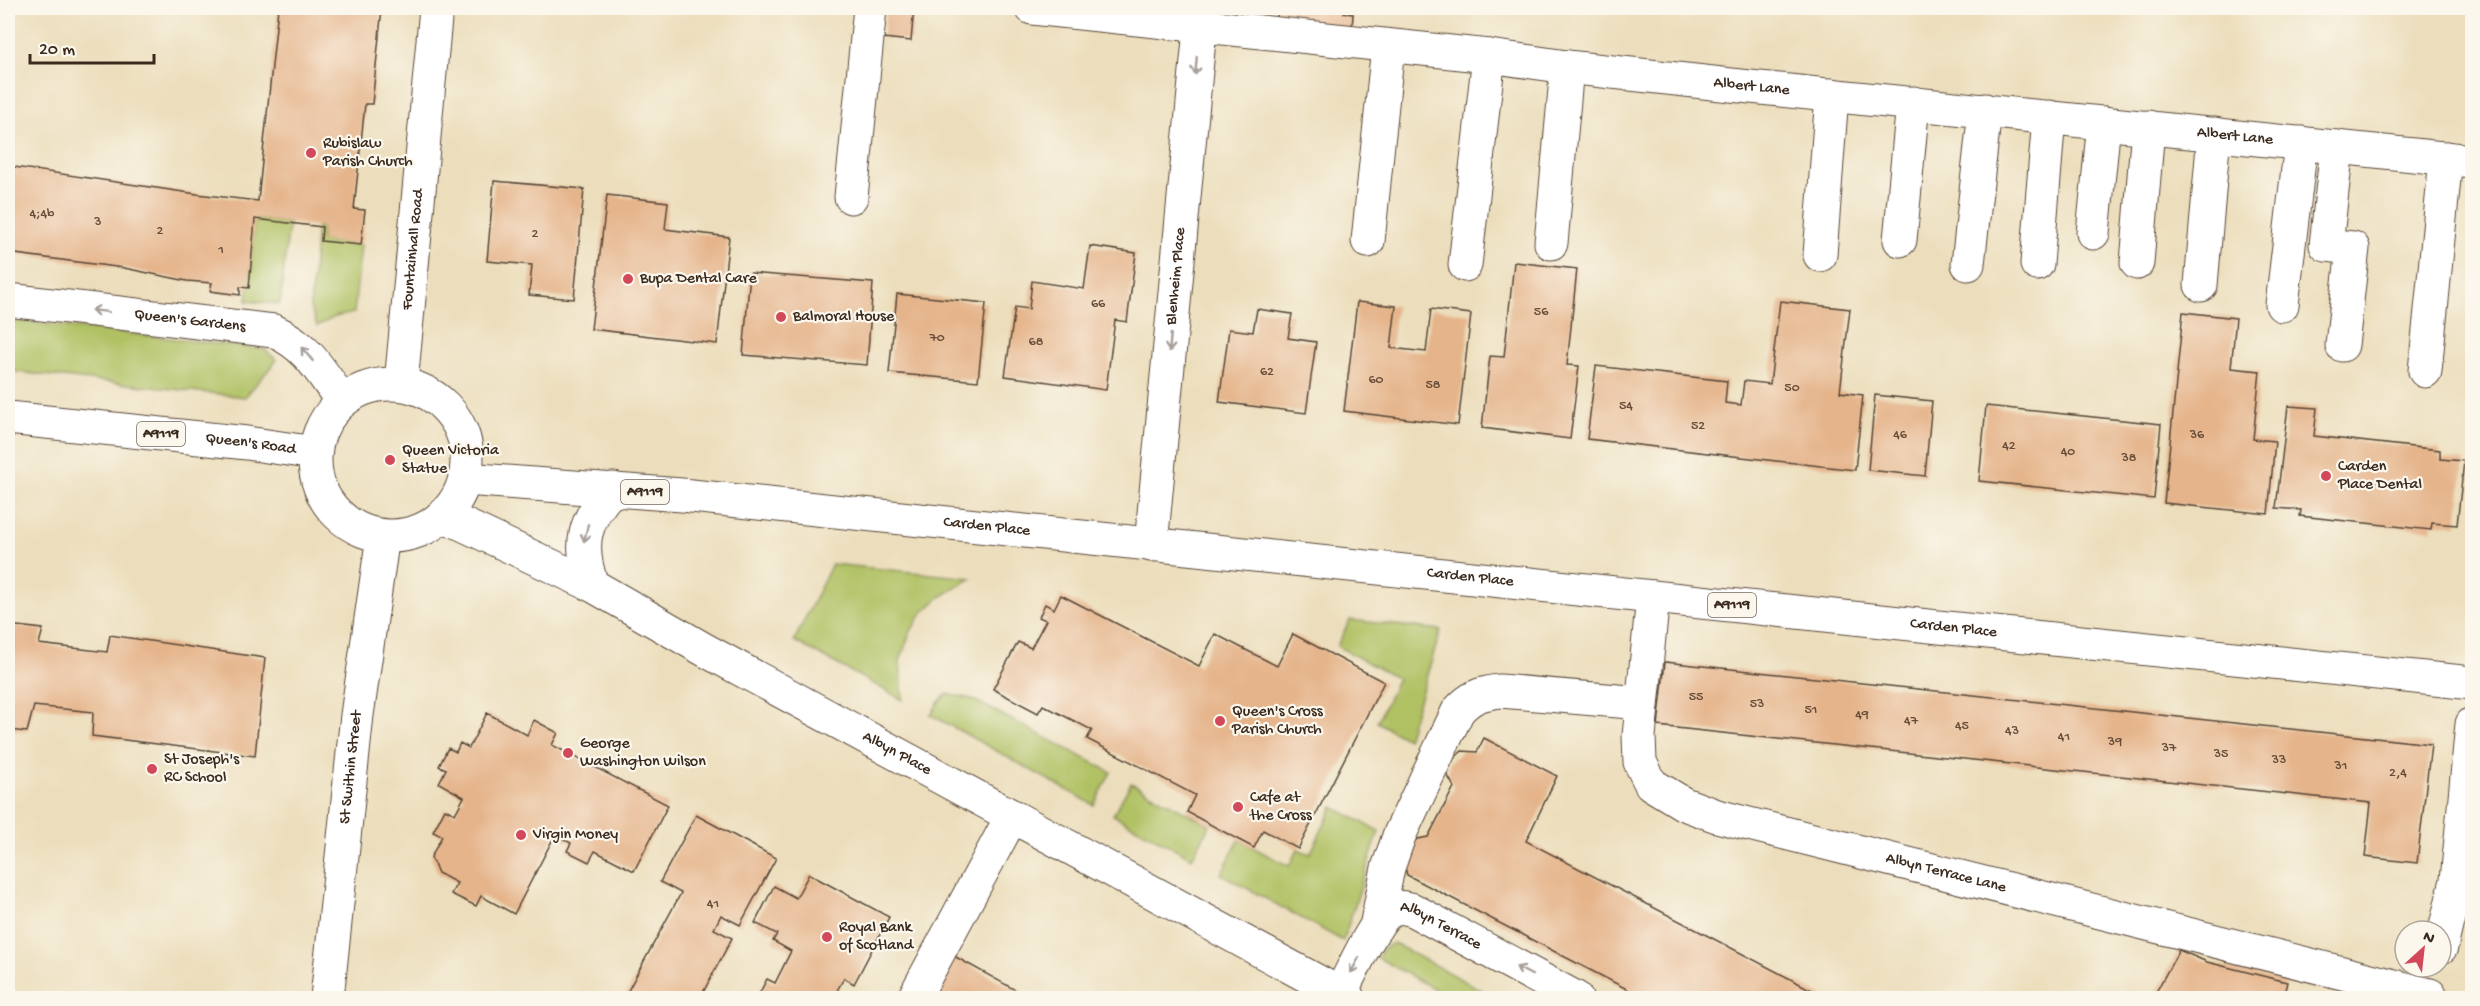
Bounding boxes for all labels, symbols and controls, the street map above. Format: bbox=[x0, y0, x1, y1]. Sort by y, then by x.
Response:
scale bar bbox=[30, 27, 154, 65]
text: 20 m bbox=[39, 40, 75, 61]
one-way arrow bbox=[1190, 55, 1201, 75]
street label: Albert Lane bbox=[1713, 74, 1791, 101]
street label: Albert Lane bbox=[2196, 123, 2275, 150]
place label: Rubislaw Parish Church bbox=[322, 135, 413, 172]
marker: Rubislaw Parish Church bbox=[304, 146, 318, 160]
street label: Fountainhall Road bbox=[398, 187, 429, 312]
house number: 4;4b bbox=[29, 206, 55, 223]
house number: 3 bbox=[93, 214, 102, 231]
house number: 2 bbox=[157, 223, 164, 240]
house number: 2 bbox=[532, 226, 539, 243]
street label: Blenheim Place bbox=[1162, 226, 1191, 327]
house number: 1 bbox=[217, 242, 224, 259]
place label: Bupa Dental Care bbox=[639, 270, 757, 289]
marker: Bupa Dental Care bbox=[621, 272, 635, 286]
house number: 66 bbox=[1091, 296, 1106, 313]
house number: 56 bbox=[1534, 304, 1549, 321]
one-way arrow bbox=[91, 305, 111, 316]
street label: Queen's Gardens bbox=[133, 305, 248, 337]
place label: Balmoral House bbox=[792, 308, 895, 327]
marker: Balmoral House bbox=[774, 310, 788, 324]
house number: 70 bbox=[928, 330, 945, 347]
one-way arrow bbox=[1164, 333, 1175, 353]
house number: 68 bbox=[1029, 334, 1044, 351]
one-way arrow bbox=[300, 347, 314, 362]
house number: 62 bbox=[1260, 364, 1274, 381]
house number: 60 bbox=[1368, 372, 1384, 389]
house number: 58 bbox=[1425, 377, 1441, 394]
house number: 50 bbox=[1784, 380, 1800, 397]
house number: 54 bbox=[1619, 398, 1633, 415]
house number: 52 bbox=[1691, 418, 1705, 435]
road number: A9119 bbox=[137, 422, 185, 446]
house number: 46 bbox=[1893, 427, 1908, 444]
house number: 36 bbox=[2189, 427, 2205, 444]
street label: Queen's Road bbox=[204, 429, 299, 460]
house number: 42 bbox=[2002, 438, 2016, 455]
place label: Queen Victoria Statue bbox=[402, 442, 500, 479]
house number: 40 bbox=[2061, 444, 2075, 461]
house number: 38 bbox=[2121, 450, 2137, 467]
marker: Queen Victoria Statue bbox=[383, 453, 397, 467]
place label: Carden Place Dental bbox=[2337, 458, 2422, 495]
marker: Carden Place Dental bbox=[2319, 469, 2333, 483]
road number: A9119 bbox=[621, 480, 669, 504]
street label: Carden Place bbox=[942, 513, 1032, 541]
one-way arrow bbox=[580, 523, 591, 543]
street label: Carden Place bbox=[1426, 564, 1515, 592]
road number: A9119 bbox=[1708, 593, 1756, 617]
street label: Carden Place bbox=[1909, 615, 1999, 643]
house number: 55 bbox=[1689, 689, 1703, 706]
house number: 53 bbox=[1750, 696, 1764, 713]
house number: 51 bbox=[1804, 702, 1818, 719]
place label: Queen's Cross Parish Church bbox=[1231, 703, 1324, 740]
house number: 49 bbox=[1855, 707, 1869, 724]
street label: St Swithin Street bbox=[336, 708, 367, 825]
house number: 47 bbox=[1904, 713, 1919, 730]
marker: Queen's Cross Parish Church bbox=[1213, 714, 1227, 728]
house number: 45 bbox=[1955, 718, 1969, 735]
house number: 43 bbox=[2005, 723, 2019, 740]
street label: Albyn Place bbox=[859, 727, 935, 780]
house number: 41 bbox=[2058, 729, 2070, 746]
house number: 39 bbox=[2107, 734, 2122, 751]
place label: George Washington Wilson bbox=[580, 735, 706, 772]
house number: 37 bbox=[2161, 740, 2177, 757]
marker: George Washington Wilson bbox=[561, 746, 575, 760]
house number: 35 bbox=[2213, 746, 2228, 763]
place label: St Joseph's RC School bbox=[164, 751, 240, 788]
house number: 33 bbox=[2271, 752, 2286, 769]
house number: 31 bbox=[2334, 758, 2347, 775]
marker: St Joseph's RC School bbox=[145, 762, 159, 776]
house number: 2,4 bbox=[2389, 765, 2407, 782]
place label: Cafe at the Cross bbox=[1249, 789, 1313, 826]
marker: Cafe at the Cross bbox=[1231, 800, 1245, 814]
place label: Virgin Money bbox=[532, 826, 618, 845]
marker: Virgin Money bbox=[514, 828, 528, 842]
street label: Albyn Terrace Lane bbox=[1884, 849, 2009, 898]
house number: 41 bbox=[707, 896, 719, 913]
street label: Albyn Terrace bbox=[1399, 898, 1485, 955]
place label: Royal Bank of Scotland bbox=[839, 919, 915, 956]
north arrow bbox=[2393, 919, 2453, 979]
text: N bbox=[2419, 928, 2438, 950]
marker: Royal Bank of Scotland bbox=[820, 930, 834, 944]
one-way arrow bbox=[1349, 956, 1360, 974]
one-way arrow bbox=[1516, 965, 1534, 976]

